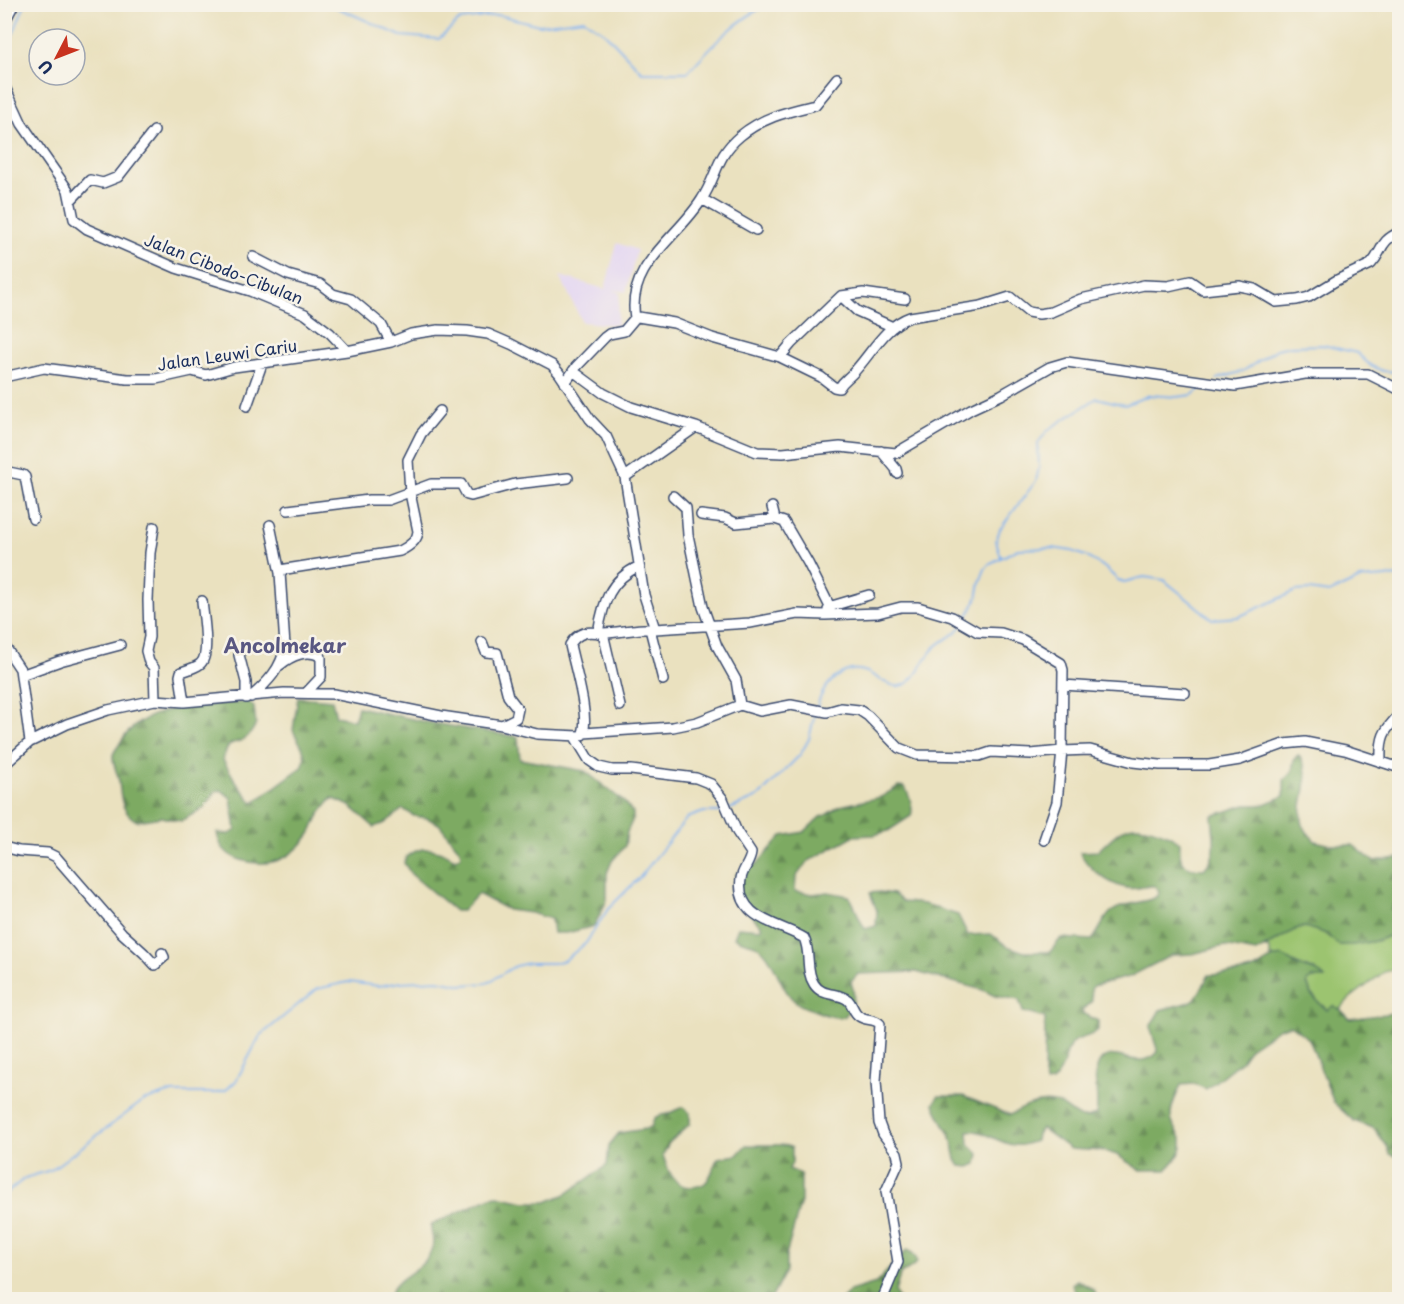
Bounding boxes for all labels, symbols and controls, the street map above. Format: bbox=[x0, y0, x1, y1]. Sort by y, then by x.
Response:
north arrow bbox=[27, 27, 87, 87]
text: U bbox=[32, 55, 58, 80]
street label: Jalan Cibodo-Cibulan bbox=[141, 227, 307, 309]
street label: Jalan Leuwi Cariu bbox=[156, 332, 298, 376]
district label: Ancolmekar bbox=[224, 630, 347, 660]

